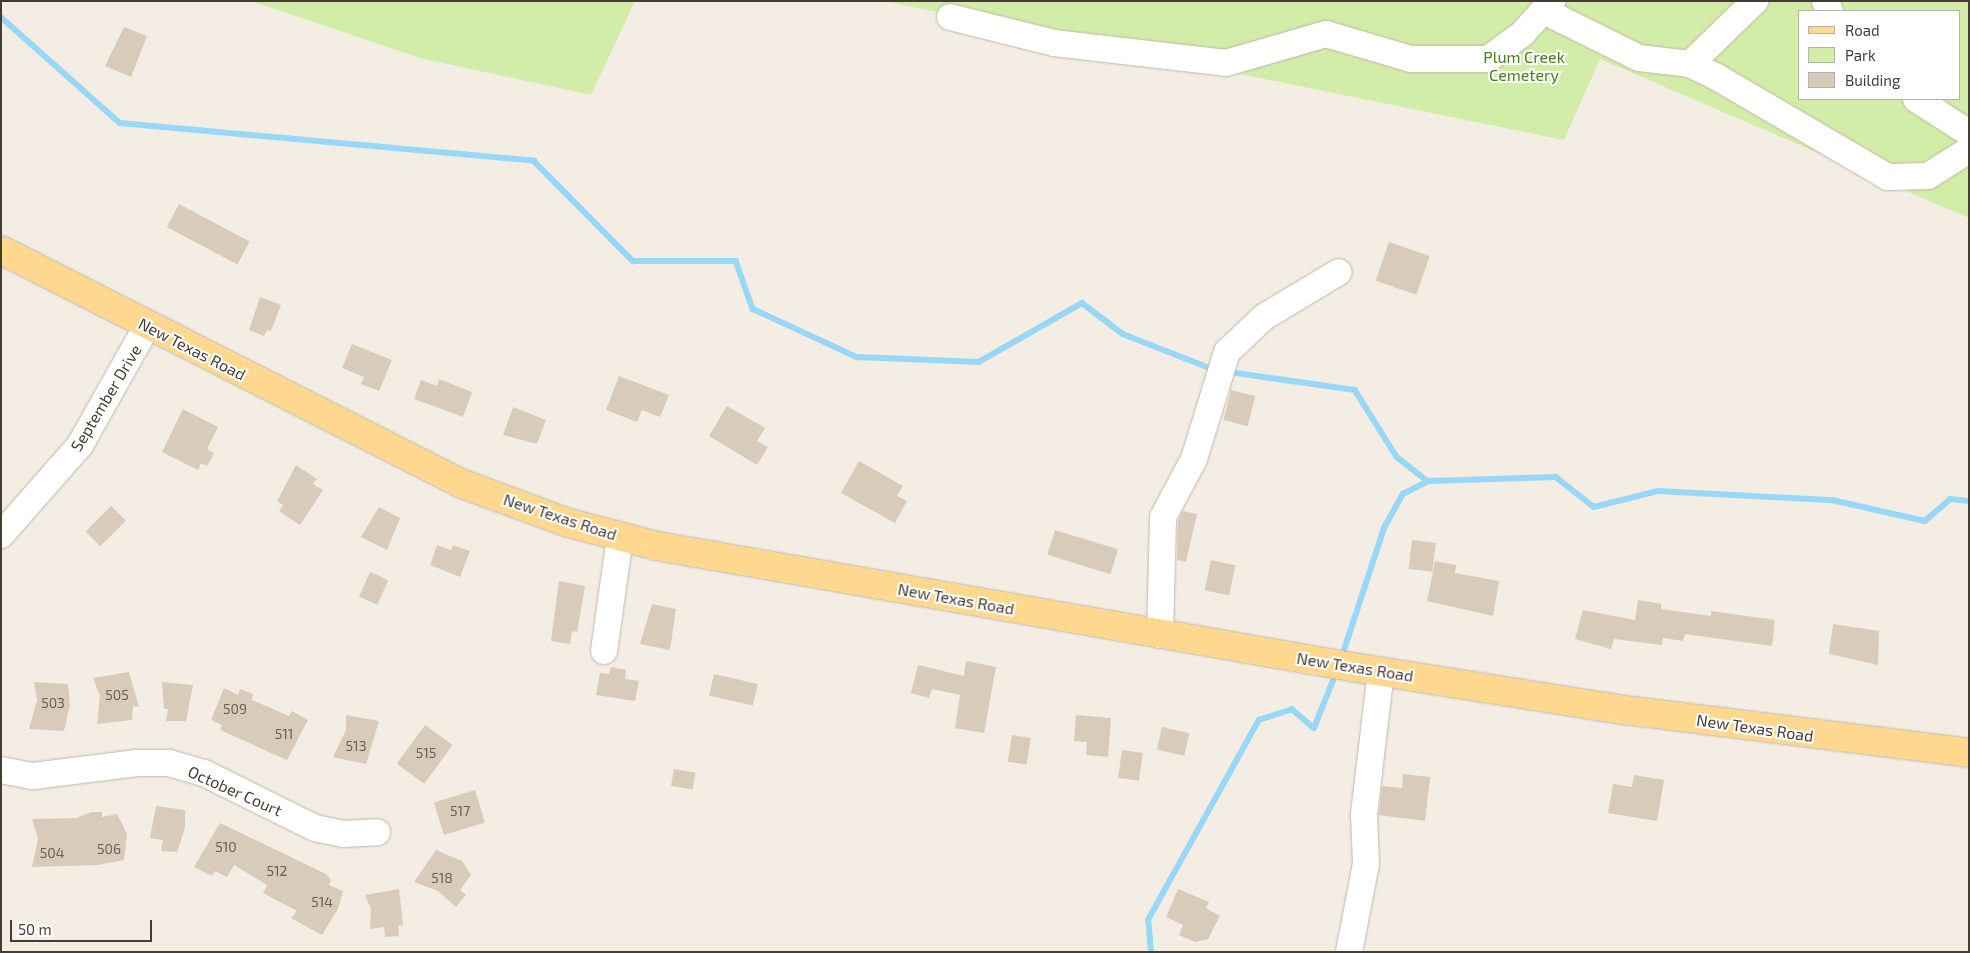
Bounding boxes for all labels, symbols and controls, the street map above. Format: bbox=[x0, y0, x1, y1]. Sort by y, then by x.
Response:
legend bbox=[1798, 10, 1960, 100]
text: Road bbox=[1845, 21, 1880, 39]
text: Park bbox=[1845, 46, 1876, 64]
park label: Plum Creek Cemetery bbox=[1483, 47, 1565, 85]
text: Building bbox=[1845, 71, 1900, 89]
street label: New Texas Road bbox=[135, 314, 249, 384]
street label: September Drive bbox=[67, 341, 145, 455]
street label: New Texas Road bbox=[501, 490, 619, 544]
street label: New Texas Road bbox=[896, 579, 1016, 619]
street label: New Texas Road bbox=[1295, 648, 1415, 686]
house number: 505 bbox=[105, 687, 129, 703]
house number: 503 bbox=[41, 695, 65, 711]
house number: 509 bbox=[223, 701, 247, 717]
street label: New Texas Road bbox=[1695, 710, 1815, 746]
house number: 511 bbox=[275, 726, 293, 742]
house number: 513 bbox=[346, 738, 366, 754]
house number: 515 bbox=[416, 745, 436, 761]
street label: October Court bbox=[185, 762, 285, 820]
house number: 517 bbox=[450, 803, 470, 819]
house number: 510 bbox=[215, 839, 237, 855]
house number: 506 bbox=[97, 841, 121, 857]
house number: 504 bbox=[40, 845, 64, 861]
house number: 512 bbox=[267, 863, 287, 879]
house number: 518 bbox=[431, 870, 453, 886]
house number: 514 bbox=[311, 894, 333, 910]
scale bar bbox=[12, 910, 155, 942]
text: 50 m bbox=[18, 920, 52, 938]

